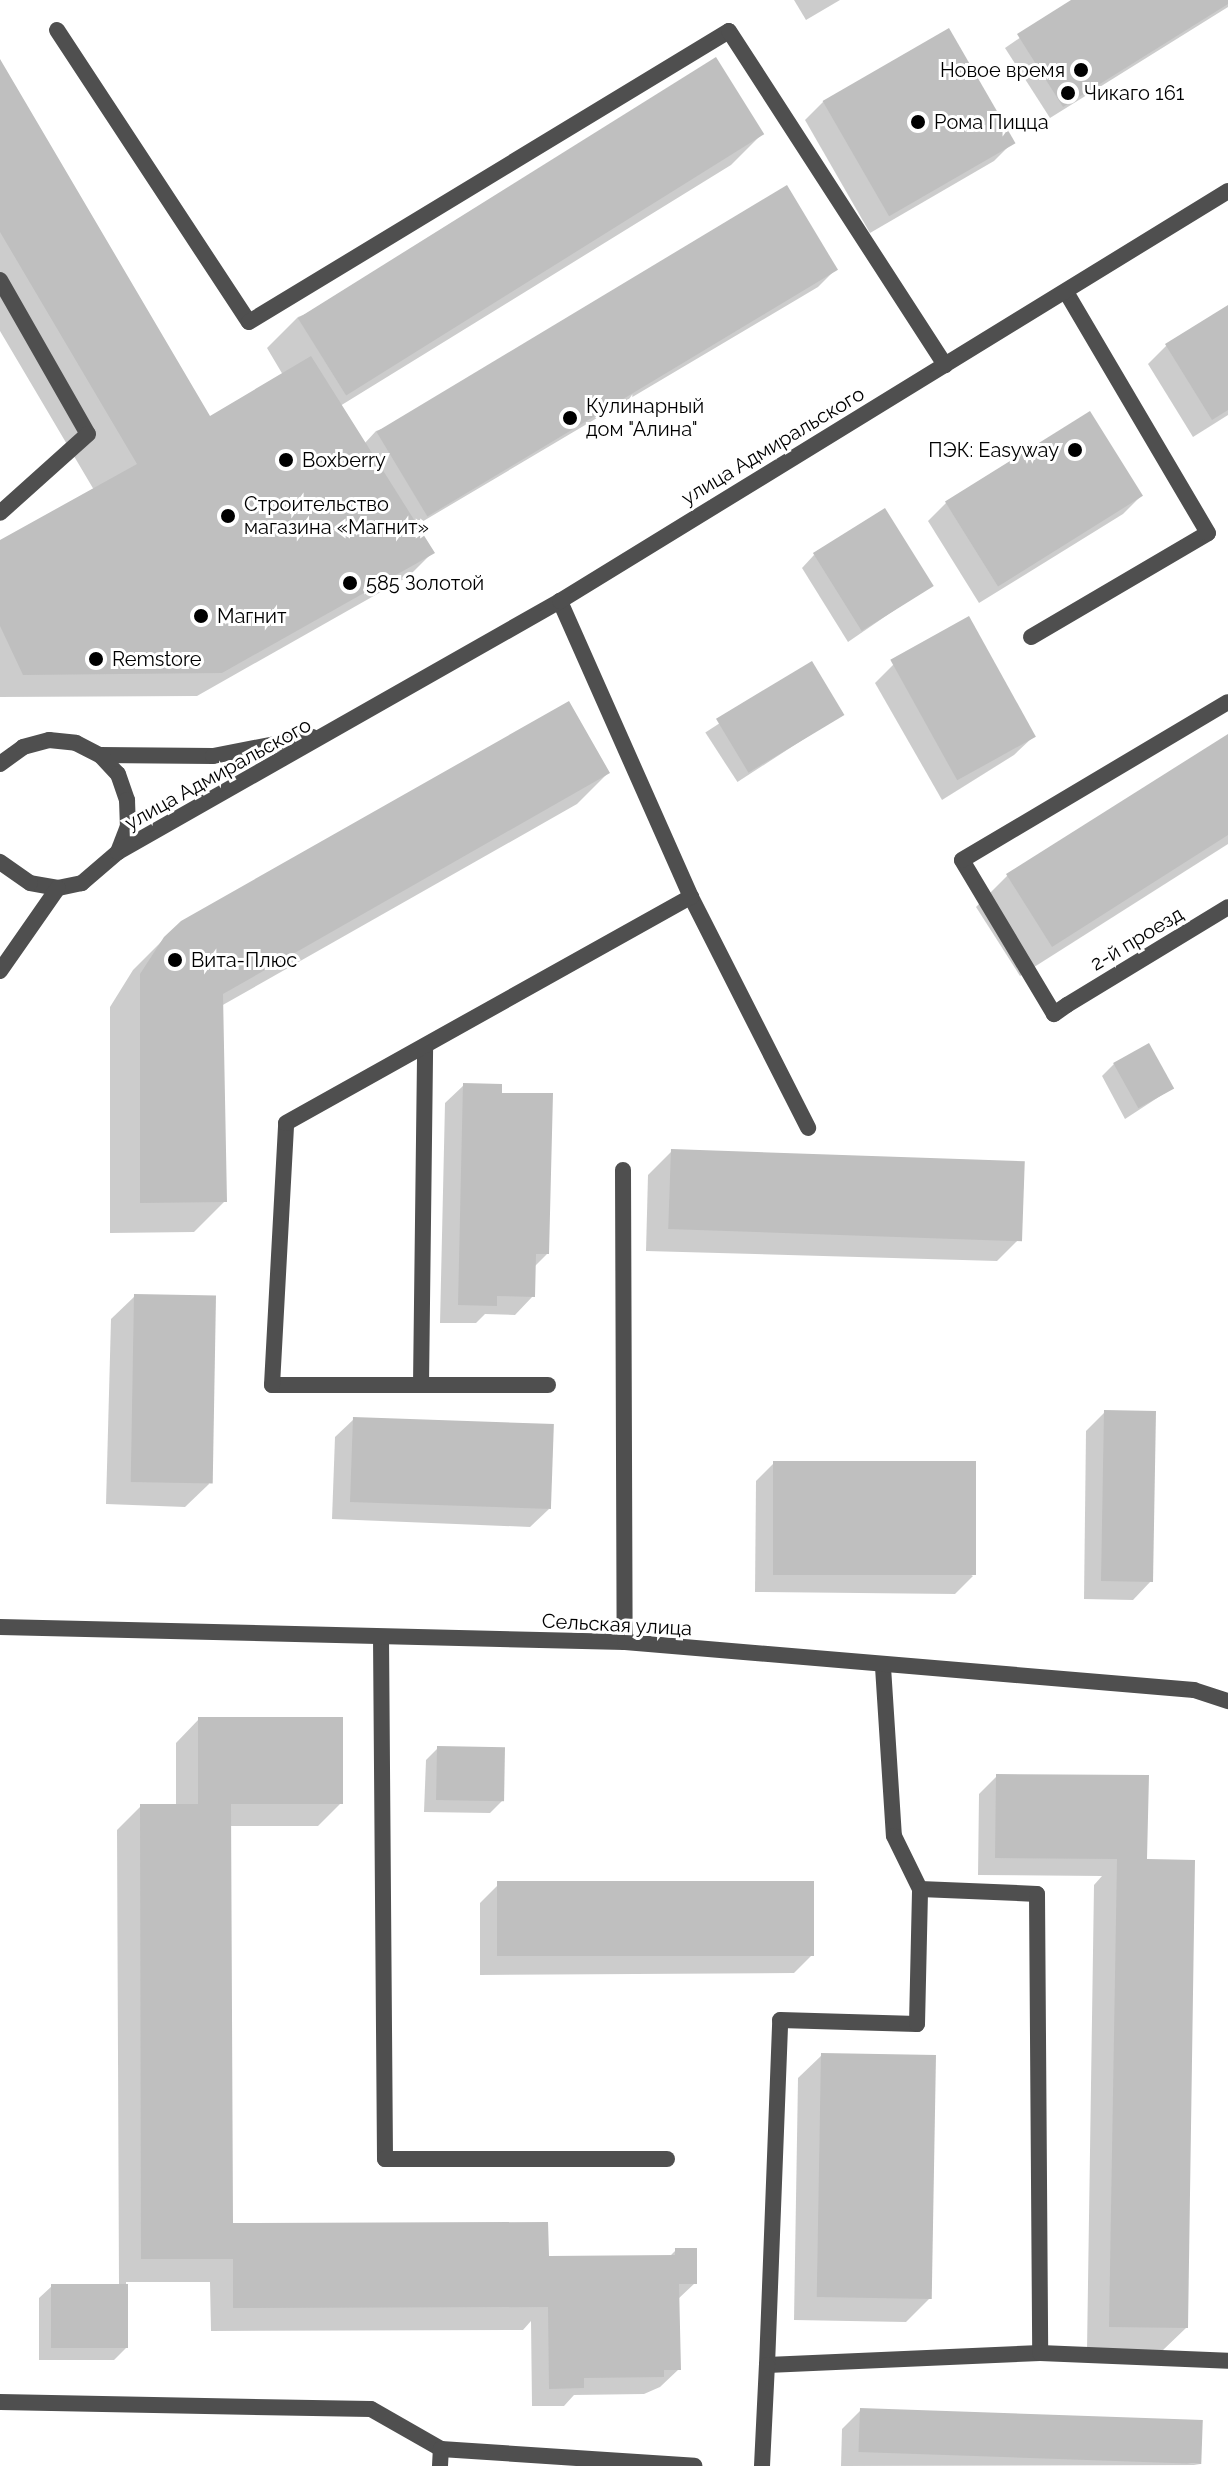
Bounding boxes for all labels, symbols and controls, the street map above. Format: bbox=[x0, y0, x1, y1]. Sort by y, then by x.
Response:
place label: Новое время bbox=[940, 58, 1065, 82]
marker: Новое время bbox=[1072, 61, 1090, 79]
place label: Чикаго 161 bbox=[1084, 81, 1184, 105]
marker: Чикаго 161 bbox=[1059, 84, 1077, 102]
place label: Рома Пицца bbox=[934, 110, 1049, 134]
marker: Рома Пицца bbox=[909, 113, 927, 131]
street label: улица Адмиральского bbox=[677, 382, 869, 510]
place label: Кулинарный дом "Алина" bbox=[586, 394, 704, 441]
marker: Кулинарный дом "Алина" bbox=[561, 409, 579, 427]
place label: ПЭК: Easyway bbox=[928, 438, 1059, 462]
marker: ПЭК: Easyway bbox=[1066, 441, 1084, 459]
place label: Boxberry bbox=[302, 448, 386, 472]
marker: Boxberry bbox=[277, 451, 295, 469]
place label: Строительство магазина «Магнит» bbox=[244, 492, 429, 539]
marker: Строительство магазина «Магнит» bbox=[219, 507, 237, 525]
place label: 585 Золотой bbox=[366, 571, 484, 595]
marker: 585 Золотой bbox=[341, 574, 359, 592]
place label: Магнит bbox=[217, 604, 287, 628]
marker: Магнит bbox=[192, 607, 210, 625]
place label: Remstore bbox=[112, 647, 201, 671]
marker: Remstore bbox=[87, 650, 105, 668]
street label: улица Адмиральского bbox=[120, 713, 316, 835]
street label: 2-й проезд bbox=[1086, 902, 1188, 976]
place label: Вита-Плюс bbox=[191, 948, 297, 972]
marker: Вита-Плюс bbox=[166, 951, 184, 969]
street label: Сельская улица bbox=[541, 1609, 693, 1641]

